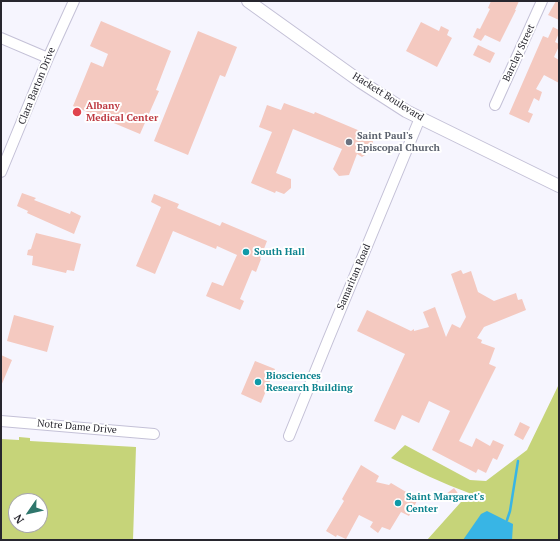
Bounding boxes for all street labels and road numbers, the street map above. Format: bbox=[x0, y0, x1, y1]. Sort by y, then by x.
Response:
street label: Barclay Street bbox=[500, 22, 538, 84]
street label: Clara Barton Drive bbox=[16, 46, 58, 126]
street label: Hackett Boulevard bbox=[350, 70, 426, 124]
street label: Samaritan Road bbox=[335, 242, 373, 312]
street label: Notre Dame Drive bbox=[37, 418, 117, 436]

